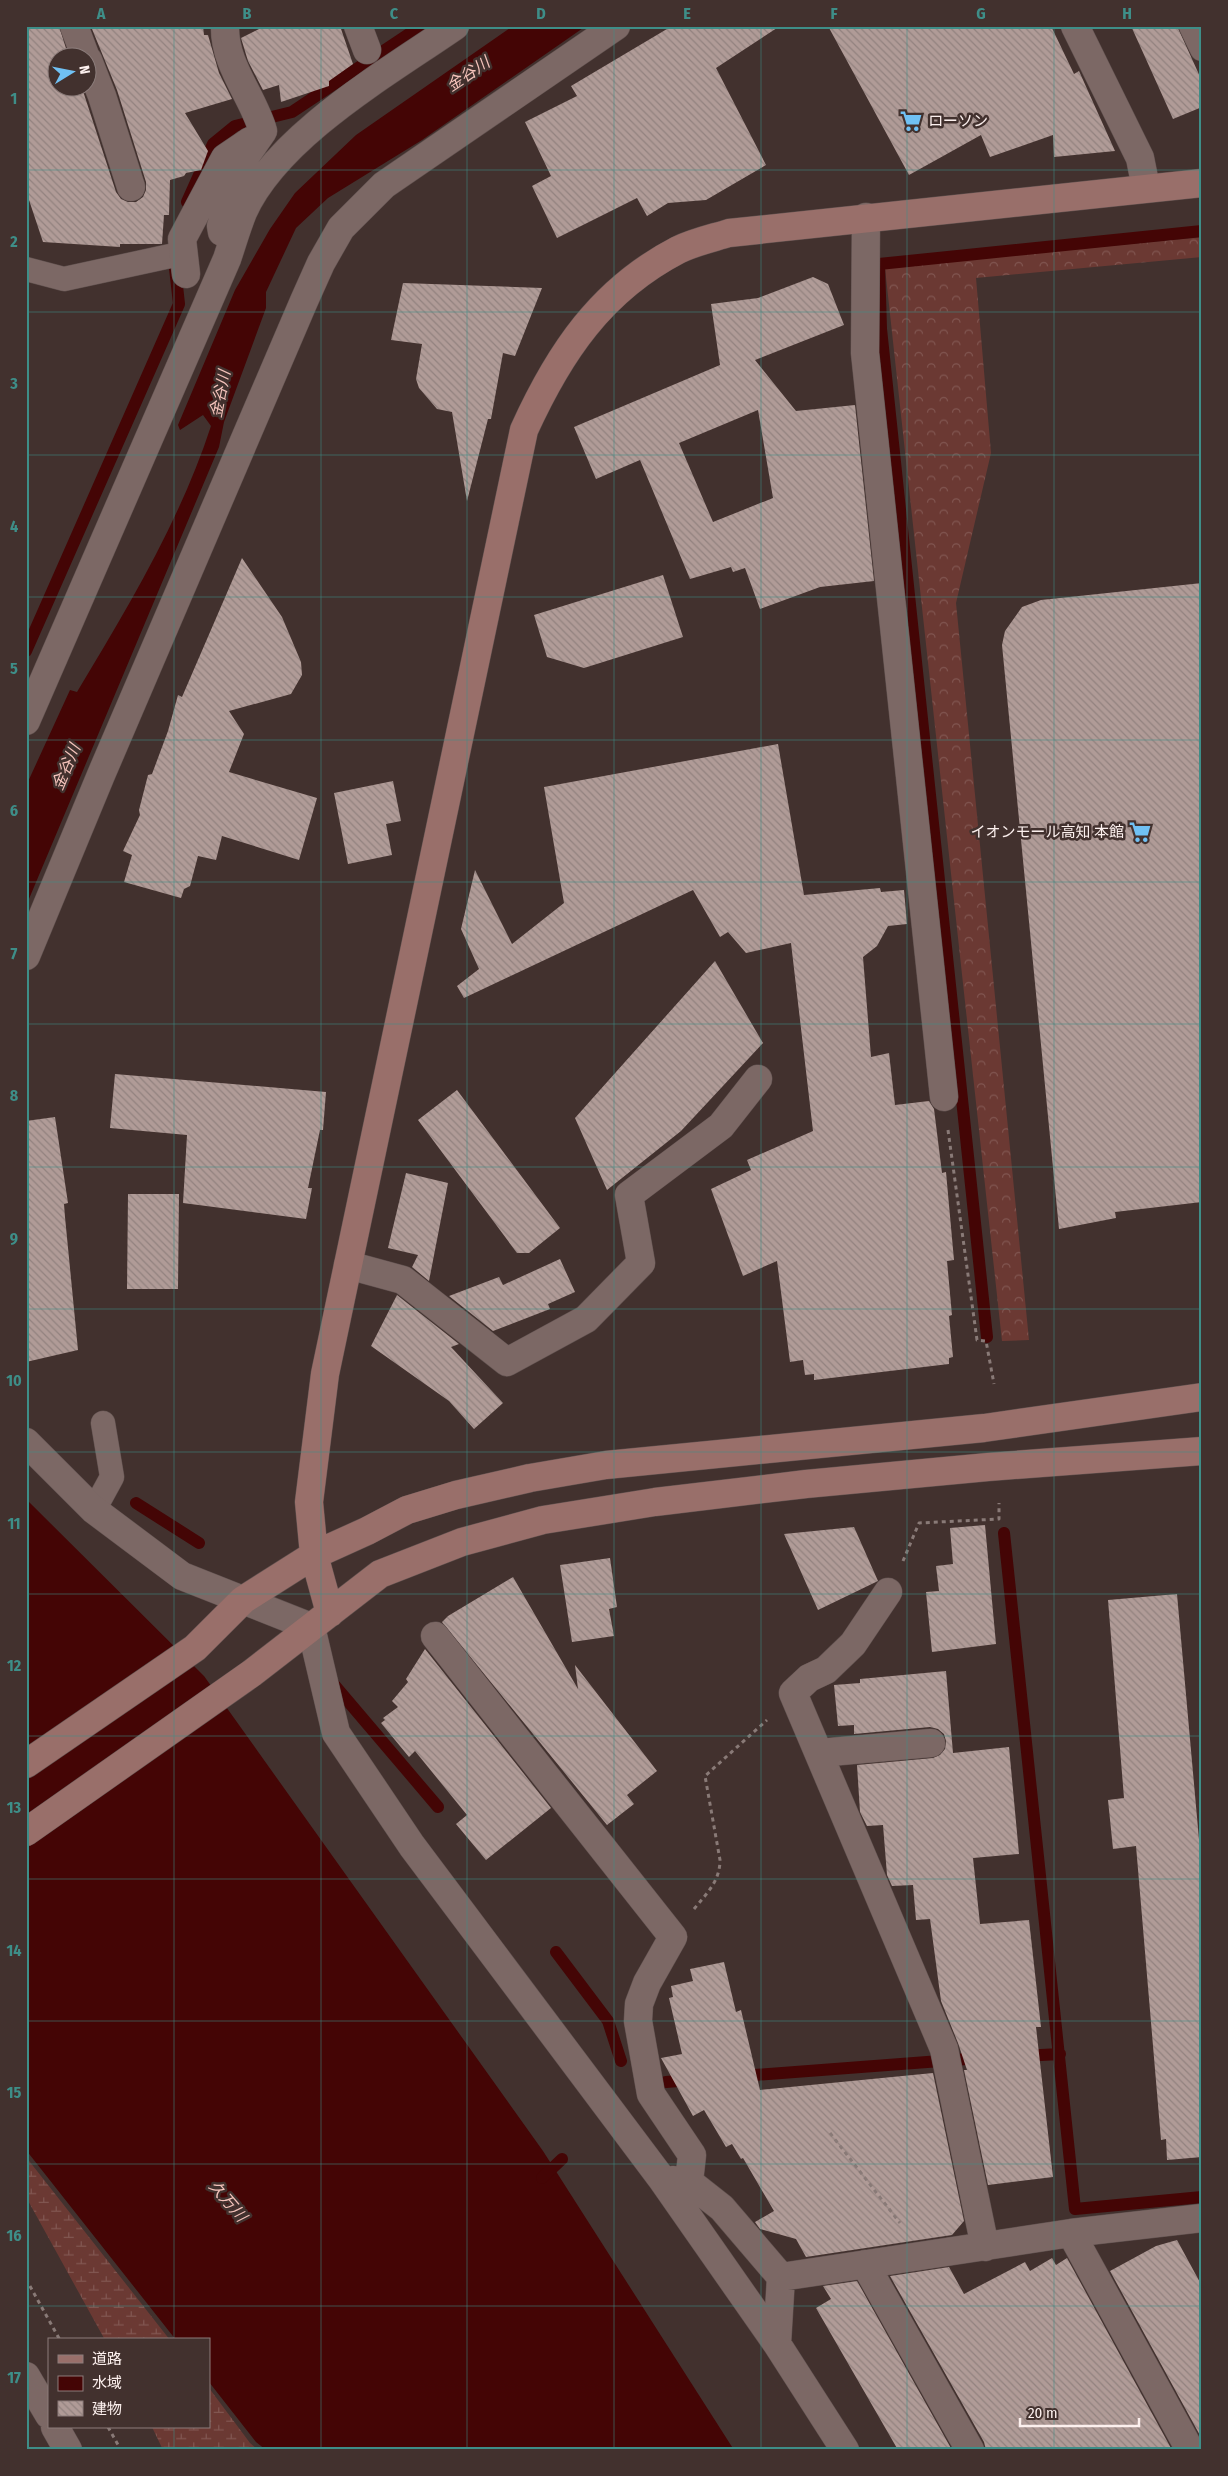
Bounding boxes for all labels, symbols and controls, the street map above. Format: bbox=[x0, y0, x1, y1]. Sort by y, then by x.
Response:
text: A bbox=[96, 4, 106, 23]
text: B bbox=[243, 4, 252, 23]
text: C bbox=[390, 4, 399, 23]
text: D bbox=[536, 4, 546, 23]
text: E bbox=[683, 4, 691, 23]
text: F bbox=[830, 4, 838, 23]
text: G bbox=[976, 4, 986, 23]
text: H bbox=[1122, 4, 1132, 23]
north arrow bbox=[48, 48, 98, 98]
water label: 金谷川 bbox=[443, 52, 495, 95]
text: N bbox=[75, 64, 93, 75]
text: 1 bbox=[11, 89, 17, 108]
supermarket icon: ローソン bbox=[898, 108, 924, 134]
place label: ローソン bbox=[928, 112, 988, 130]
text: 2 bbox=[9, 232, 18, 251]
water label: 金谷川 bbox=[206, 367, 234, 419]
text: 3 bbox=[9, 374, 18, 393]
text: 4 bbox=[10, 517, 18, 536]
text: 5 bbox=[10, 659, 18, 678]
water label: 金谷川 bbox=[48, 739, 85, 793]
text: 6 bbox=[10, 801, 18, 820]
supermarket icon: イオンモール高知 本館 bbox=[1127, 819, 1153, 845]
place label: イオンモール高知 本館 bbox=[970, 823, 1124, 841]
text: 7 bbox=[11, 944, 18, 963]
text: 8 bbox=[10, 1086, 19, 1105]
text: 9 bbox=[10, 1229, 18, 1248]
text: 10 bbox=[6, 1371, 22, 1390]
text: 11 bbox=[7, 1514, 21, 1533]
text: 12 bbox=[7, 1656, 22, 1675]
text: 13 bbox=[7, 1798, 22, 1817]
text: 14 bbox=[7, 1941, 22, 1960]
text: 15 bbox=[7, 2083, 21, 2102]
water label: 久万川 bbox=[205, 2177, 252, 2227]
text: 16 bbox=[6, 2226, 22, 2245]
legend bbox=[48, 2338, 210, 2428]
text: 道路 bbox=[92, 2350, 122, 2368]
text: 17 bbox=[7, 2368, 21, 2387]
text: 水域 bbox=[92, 2374, 122, 2392]
scale bar bbox=[1020, 2396, 1139, 2428]
text: 建物 bbox=[92, 2400, 122, 2418]
text: 20 m bbox=[1028, 2404, 1058, 2422]

